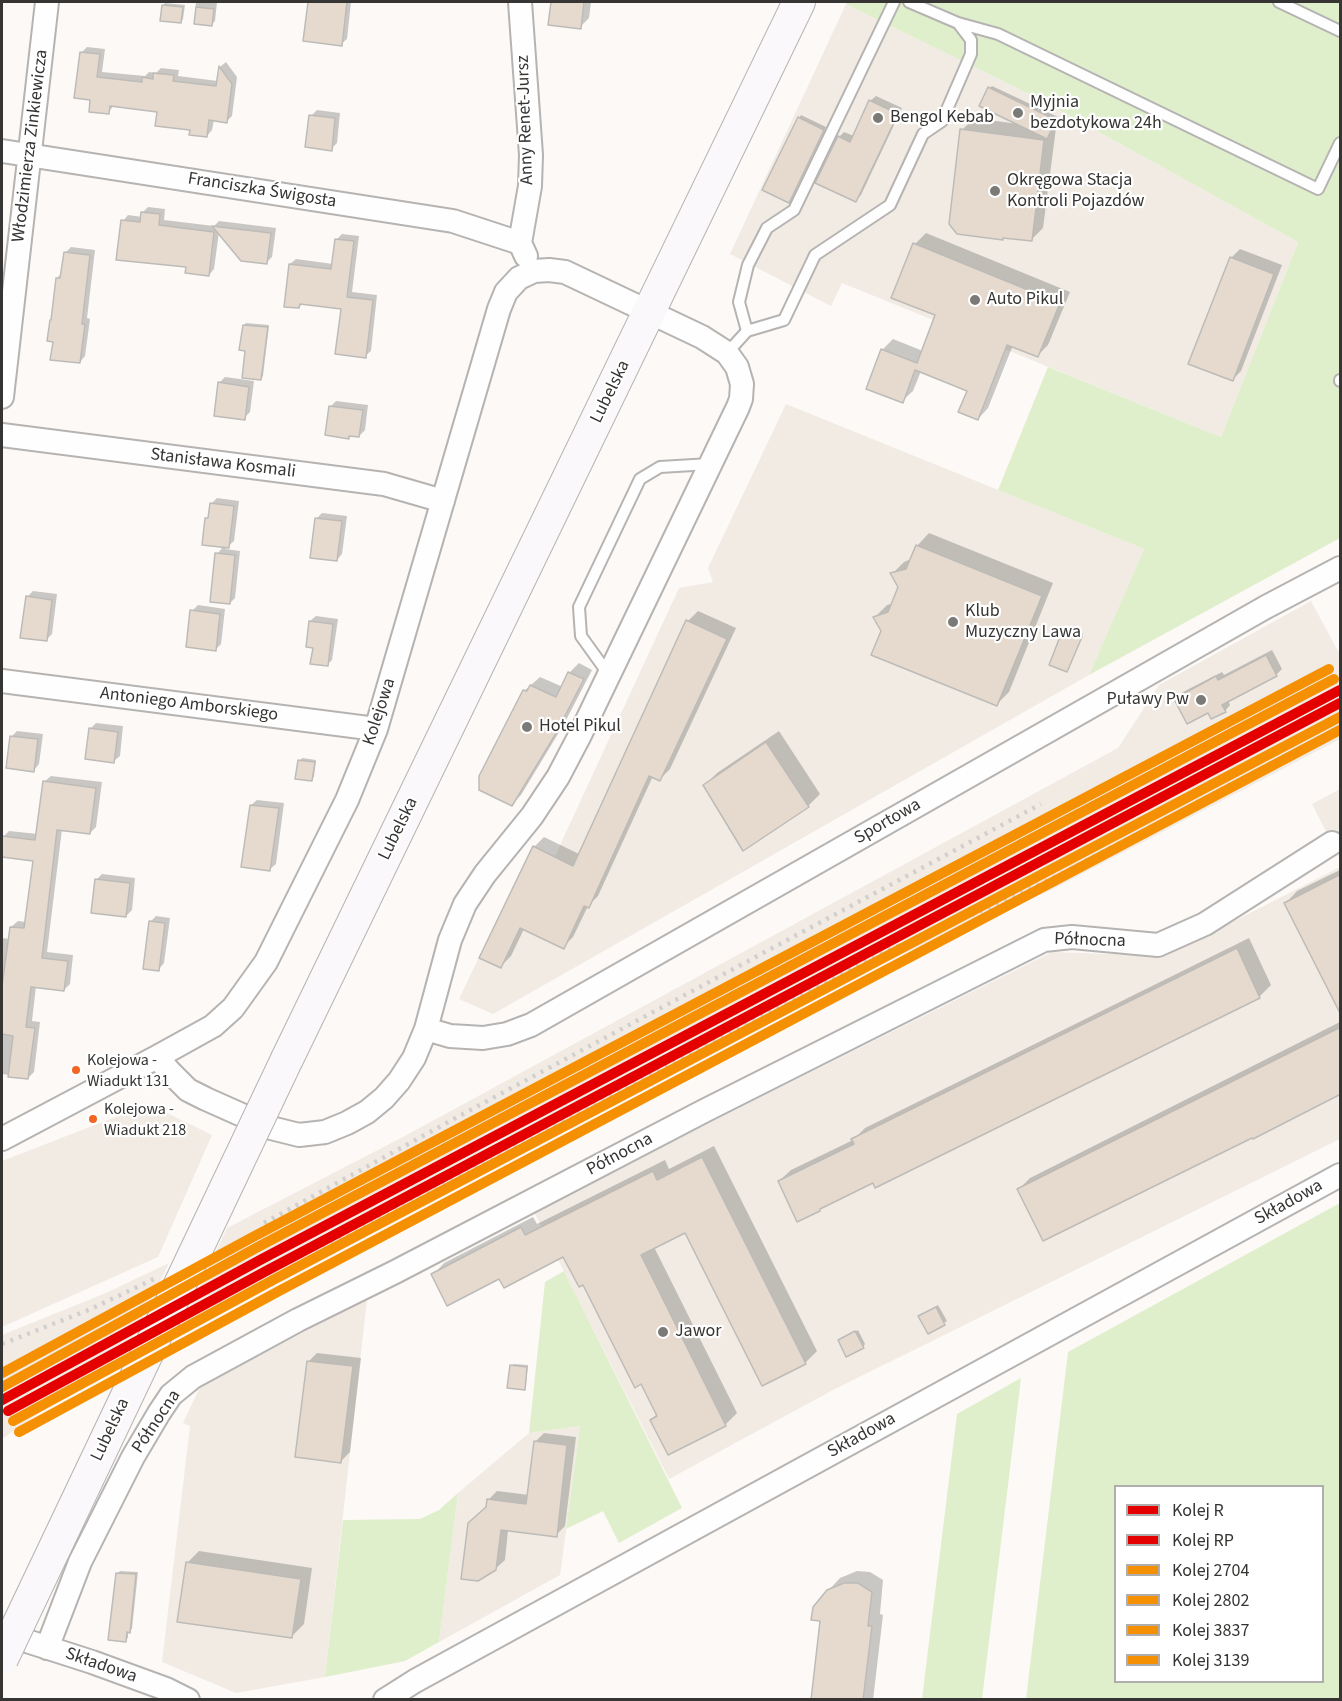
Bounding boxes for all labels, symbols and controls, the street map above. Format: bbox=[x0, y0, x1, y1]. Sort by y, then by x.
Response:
street label: Włodzimierza Zinkiewicza bbox=[8, 48, 54, 244]
street label: Anny Renet-Jursz bbox=[513, 55, 539, 185]
place label: Myjnia bezdotykowa 24h bbox=[1030, 92, 1162, 134]
marker: Myjnia bezdotykowa 24h bbox=[1011, 106, 1025, 120]
place label: Bengol Kebab bbox=[890, 107, 994, 129]
marker: Bengol Kebab bbox=[871, 111, 885, 125]
street label: Franciszka Świgosta bbox=[186, 169, 338, 213]
place label: Okręgowa Stacja Kontroli Pojazdów bbox=[1007, 170, 1145, 213]
marker: Okręgowa Stacja Kontroli Pojazdów bbox=[988, 184, 1002, 198]
place label: Auto Pikul bbox=[987, 289, 1063, 311]
marker: Auto Pikul bbox=[968, 293, 982, 307]
street label: Lubelska bbox=[587, 357, 635, 427]
street label: Stanisława Kosmali bbox=[149, 444, 297, 484]
place label: Klub Muzyczny Lawa bbox=[965, 601, 1081, 644]
marker: Klub Muzyczny Lawa bbox=[946, 615, 960, 629]
street label: Kolejowa bbox=[359, 676, 401, 748]
street label: Antoniego Amborskiego bbox=[99, 683, 279, 727]
place label: Puławy Pw bbox=[1107, 689, 1189, 711]
marker: Puławy Pw bbox=[1194, 693, 1208, 707]
place label: Hotel Pikul bbox=[539, 716, 621, 738]
marker: Hotel Pikul bbox=[520, 720, 534, 734]
street label: Lubelska bbox=[375, 794, 423, 864]
street label: Sportowa bbox=[851, 794, 925, 850]
street label: Północna bbox=[1054, 929, 1126, 953]
place label: Kolejowa - Wiadukt 131 bbox=[87, 1051, 169, 1089]
marker: Kolejowa - Wiadukt 131 bbox=[70, 1064, 82, 1076]
place label: Kolejowa - Wiadukt 218 bbox=[104, 1100, 186, 1138]
marker: Kolejowa - Wiadukt 218 bbox=[87, 1113, 99, 1125]
street label: Północna bbox=[583, 1129, 657, 1181]
street label: Składowa bbox=[1251, 1176, 1327, 1230]
place label: Jawor bbox=[675, 1321, 722, 1343]
marker: Jawor bbox=[656, 1325, 670, 1339]
street label: Północna bbox=[128, 1386, 186, 1458]
street label: Lubelska bbox=[87, 1395, 135, 1465]
street label: Składowa bbox=[824, 1409, 900, 1463]
legend bbox=[1114, 1485, 1324, 1683]
text: Kolej R bbox=[1172, 1498, 1224, 1523]
text: Kolej RP bbox=[1172, 1528, 1234, 1553]
text: Kolej 2704 bbox=[1172, 1558, 1249, 1583]
text: Kolej 2802 bbox=[1172, 1588, 1249, 1613]
text: Kolej 3837 bbox=[1172, 1618, 1249, 1643]
street label: Składowa bbox=[62, 1644, 140, 1688]
text: Kolej 3139 bbox=[1172, 1648, 1249, 1673]

